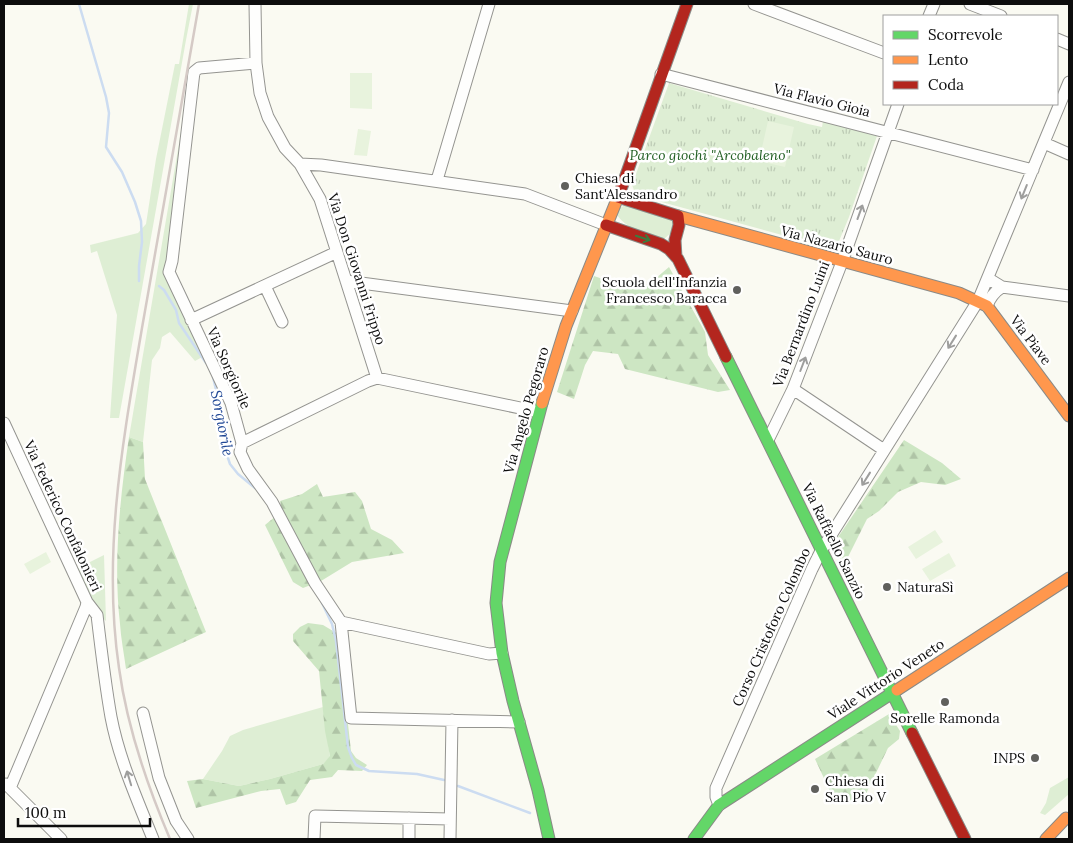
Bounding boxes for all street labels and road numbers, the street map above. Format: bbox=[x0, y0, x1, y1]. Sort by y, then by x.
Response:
street label: Via Flavio Gioia bbox=[771, 79, 872, 121]
street label: Via Don Giovanni Frippo bbox=[324, 190, 390, 347]
street label: Via Nazario Sauro bbox=[778, 221, 895, 269]
street label: Via Bernardino Luini bbox=[768, 258, 833, 390]
street label: Via Piave bbox=[1006, 311, 1056, 369]
street label: Via Sorgiorile bbox=[203, 323, 255, 412]
street label: Via Angelo Pegoraro bbox=[499, 344, 553, 476]
street label: Via Federico Confalonieri bbox=[20, 437, 106, 594]
street label: Via Raffaello Sanzio bbox=[798, 479, 870, 602]
street label: Corso Cristoforo Colombo bbox=[728, 545, 814, 709]
street label: Viale Vittorio Veneto bbox=[824, 635, 948, 724]

